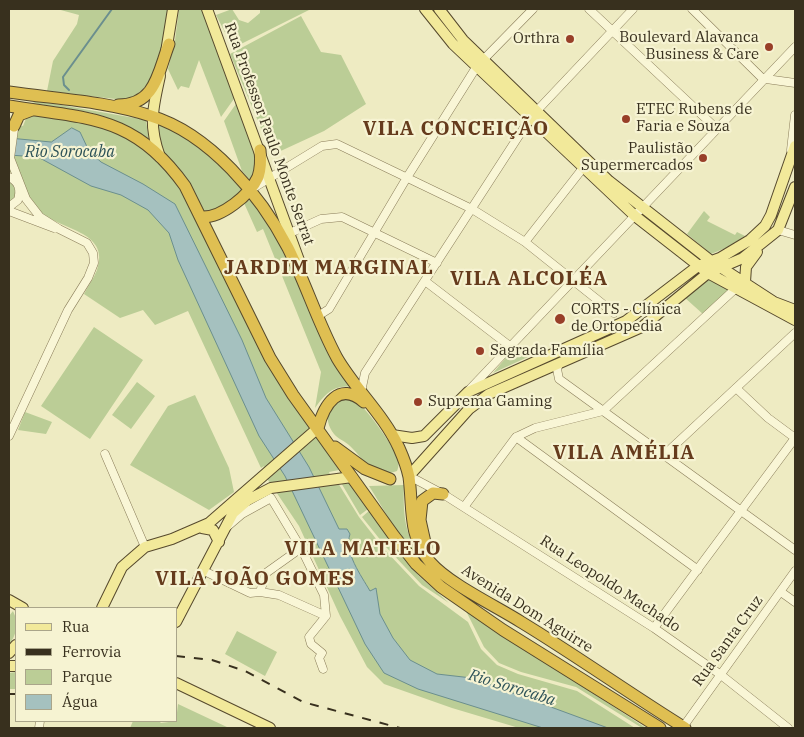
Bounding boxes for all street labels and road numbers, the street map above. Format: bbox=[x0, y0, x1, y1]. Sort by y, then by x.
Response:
street label: Rua Professor Paulo Monte Serrat bbox=[220, 20, 318, 248]
street label: Rua Leopoldo Machado bbox=[536, 532, 684, 636]
street label: Avenida Dom Aguirre bbox=[458, 561, 596, 657]
street label: Rua Santa Cruz bbox=[689, 592, 767, 690]

